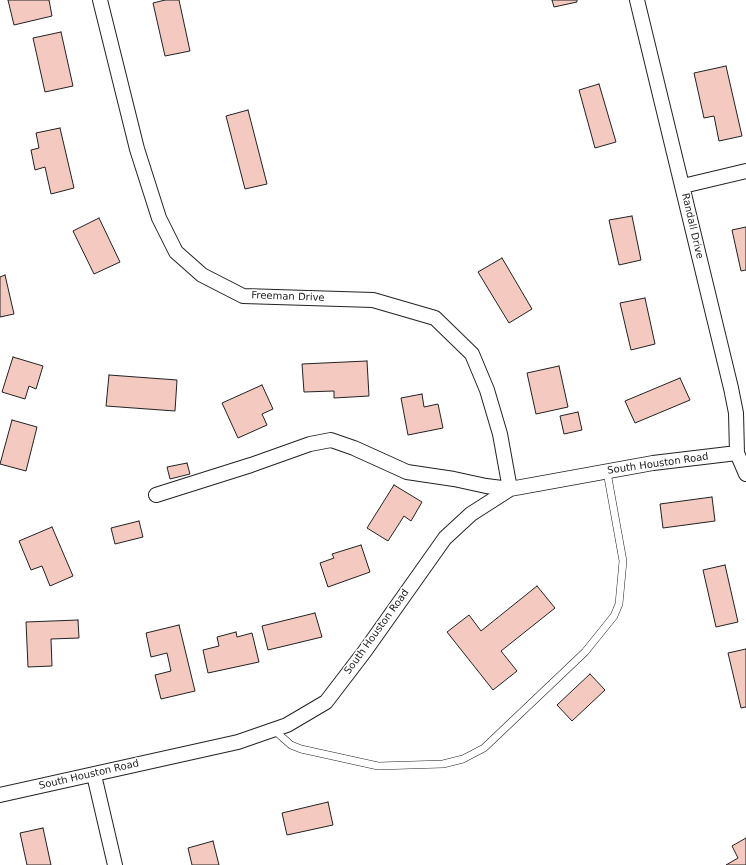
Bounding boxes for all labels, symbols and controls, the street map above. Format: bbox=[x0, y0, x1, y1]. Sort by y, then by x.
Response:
street label: Randall Drive bbox=[679, 192, 705, 260]
street label: Freeman Drive bbox=[251, 290, 325, 304]
street label: South Houston Road bbox=[607, 451, 709, 477]
street label: South Houston Road bbox=[342, 587, 412, 677]
street label: South Houston Road bbox=[38, 758, 140, 792]

